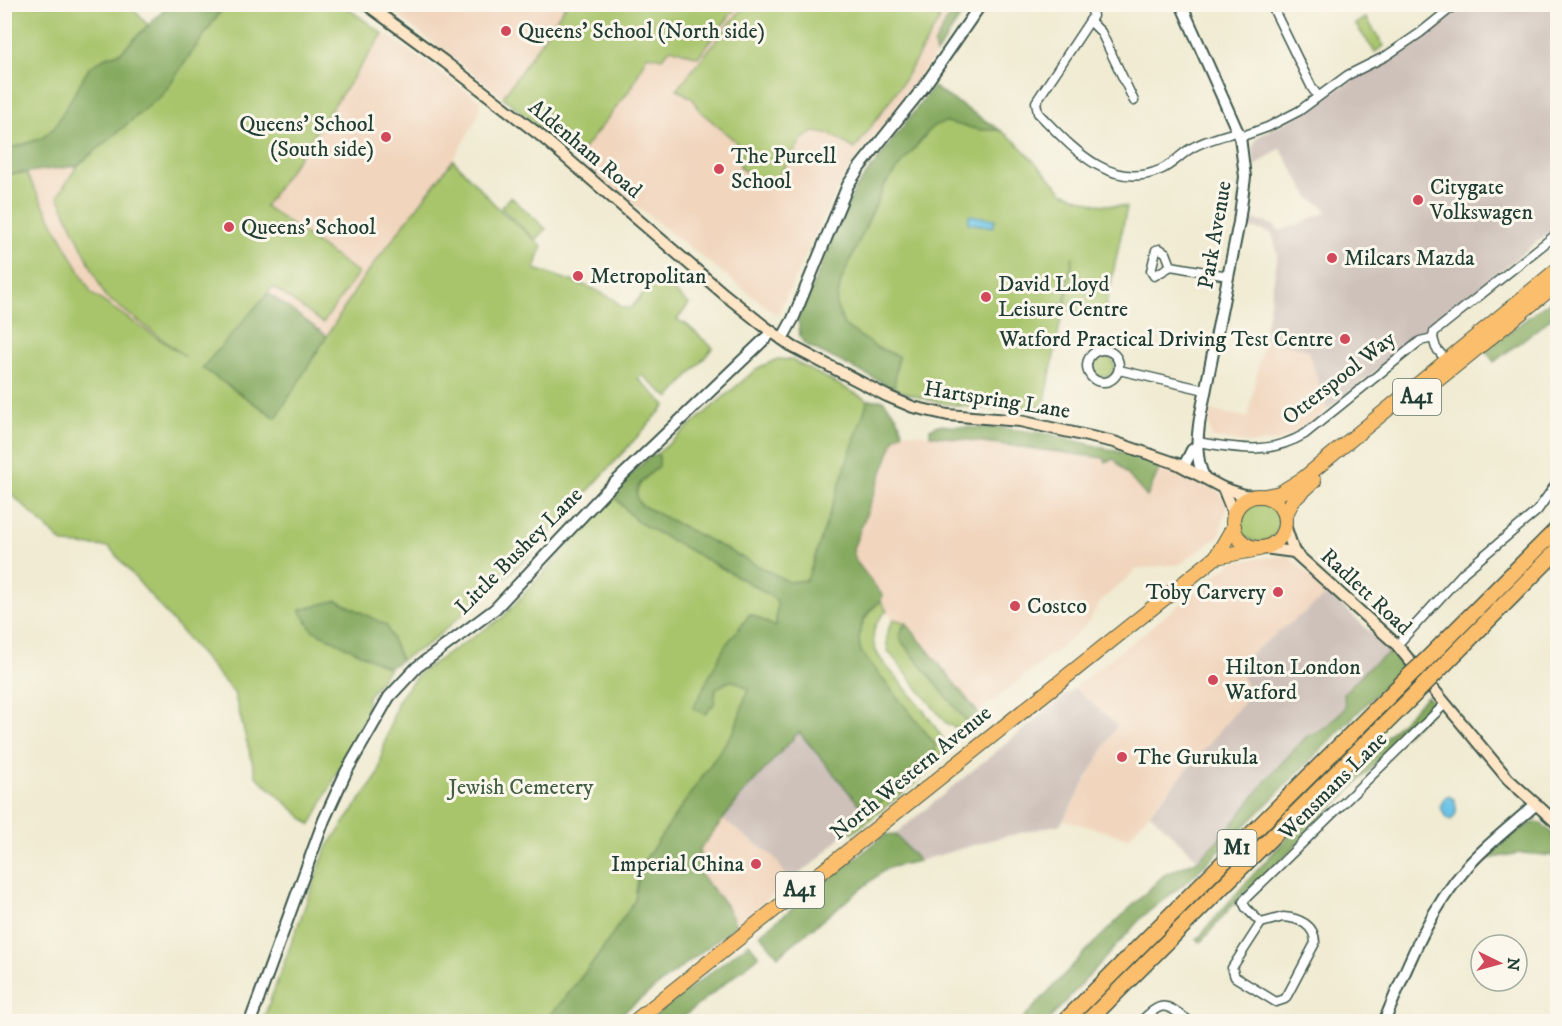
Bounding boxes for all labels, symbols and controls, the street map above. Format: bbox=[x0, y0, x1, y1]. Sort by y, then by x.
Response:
place label: Queens' School (North side) bbox=[518, 18, 765, 45]
marker: Queens' School (North side) bbox=[499, 24, 513, 38]
street label: Aldenham Road bbox=[523, 94, 647, 204]
place label: Queens' School (South side) bbox=[239, 111, 374, 163]
marker: Queens' School (South side) bbox=[379, 130, 393, 144]
place label: The Purcell School bbox=[731, 143, 837, 195]
marker: The Purcell School bbox=[712, 162, 726, 176]
place label: Citygate Volkswagen bbox=[1429, 174, 1533, 226]
street label: Park Avenue bbox=[1192, 179, 1238, 291]
marker: Citygate Volkswagen bbox=[1411, 193, 1425, 207]
place label: Queens' School bbox=[241, 214, 376, 241]
marker: Queens' School bbox=[222, 220, 236, 234]
place label: Milcars Mazda bbox=[1344, 245, 1475, 272]
marker: Milcars Mazda bbox=[1325, 251, 1339, 265]
place label: Metropolitan bbox=[590, 263, 707, 290]
marker: Metropolitan bbox=[571, 269, 585, 283]
place label: David Lloyd Leisure Centre bbox=[998, 271, 1128, 323]
marker: David Lloyd Leisure Centre bbox=[979, 290, 993, 304]
street label: Otterspool Way bbox=[1277, 325, 1402, 431]
place label: Watford Practical Driving Test Centre bbox=[998, 326, 1333, 353]
marker: Watford Practical Driving Test Centre bbox=[1338, 332, 1352, 346]
street label: Hartspring Lane bbox=[922, 375, 1072, 425]
road number: A41 bbox=[1393, 379, 1441, 415]
street label: Little Bushey Lane bbox=[450, 482, 588, 620]
street label: Radlett Road bbox=[1315, 543, 1417, 641]
place label: Toby Carvery bbox=[1146, 579, 1267, 606]
marker: Toby Carvery bbox=[1271, 585, 1285, 599]
place label: Costco bbox=[1027, 593, 1087, 620]
marker: Costco bbox=[1008, 599, 1022, 613]
place label: Hilton London Watford bbox=[1224, 654, 1361, 706]
marker: Hilton London Watford bbox=[1206, 673, 1220, 687]
street label: North Western Avenue bbox=[825, 700, 997, 846]
street label: Wensmans Lane bbox=[1272, 726, 1393, 847]
place label: The Gurukula bbox=[1134, 744, 1259, 771]
marker: The Gurukula bbox=[1115, 750, 1129, 764]
park label: Jewish Cemetery bbox=[447, 774, 594, 801]
road number: M1 bbox=[1218, 830, 1256, 866]
place label: Imperial China bbox=[611, 851, 745, 878]
marker: Imperial China bbox=[749, 857, 763, 871]
road number: A41 bbox=[776, 872, 824, 908]
north arrow bbox=[1469, 933, 1529, 993]
text: N bbox=[1502, 957, 1523, 972]

